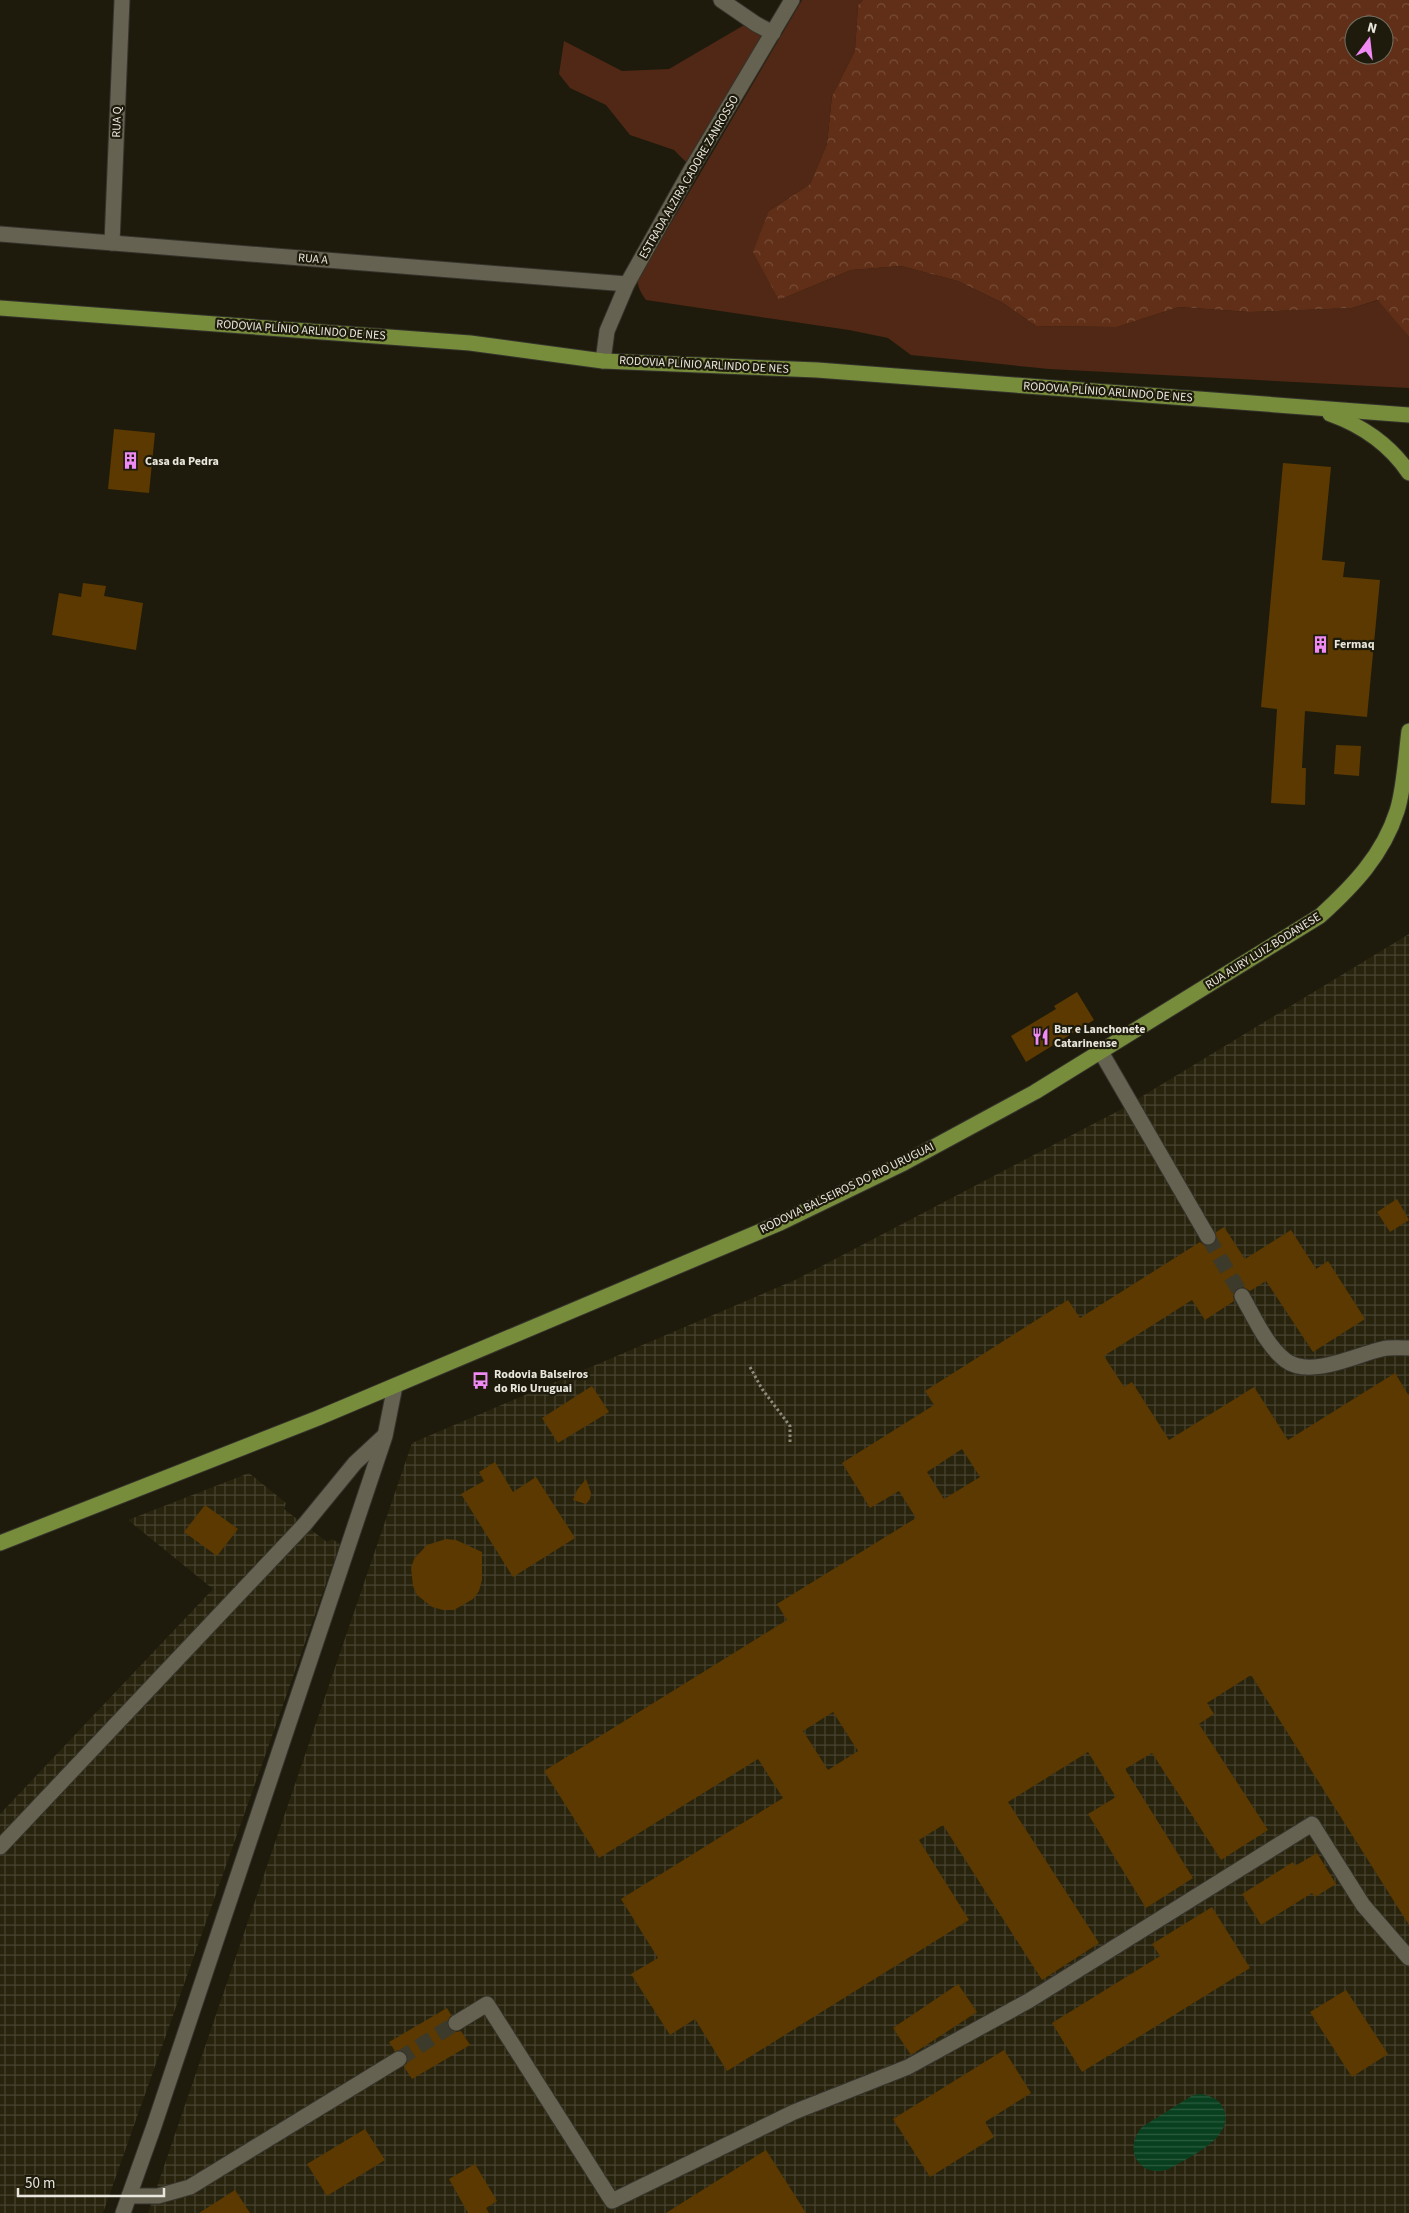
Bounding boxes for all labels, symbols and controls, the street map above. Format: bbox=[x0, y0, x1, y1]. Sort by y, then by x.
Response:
north arrow bbox=[1344, 15, 1394, 65]
text: N bbox=[1365, 18, 1379, 39]
street label: ESTRADA ALZIRA CADORE ZANROSSO bbox=[635, 92, 743, 262]
street label: RUA Q bbox=[108, 106, 126, 138]
street label: RUA A bbox=[297, 249, 329, 269]
street label: RODOVIA PLÍNIO ARLINDO DE NES bbox=[216, 316, 386, 344]
street label: RODOVIA PLÍNIO ARLINDO DE NES bbox=[619, 352, 789, 378]
street label: RODOVIA PLÍNIO ARLINDO DE NES bbox=[1023, 378, 1193, 406]
building icon: Casa da Pedra bbox=[121, 451, 141, 471]
place label: Casa da Pedra bbox=[145, 453, 219, 470]
building icon: Fermaq bbox=[1310, 634, 1330, 654]
place label: Fermaq bbox=[1334, 636, 1375, 653]
street label: RUA AURY LUIZ BODANESE bbox=[1202, 909, 1324, 993]
place label: Bar e Lanchonete Catarinense bbox=[1054, 1021, 1145, 1052]
restaurant icon: Bar e Lanchonete Catarinense bbox=[1030, 1026, 1050, 1046]
street label: RODOVIA BALSEIROS DO RIO URUGUAI bbox=[757, 1138, 937, 1238]
place label: Rodovia Balseiros do Rio Uruguai bbox=[494, 1366, 588, 1397]
bus stop icon: Rodovia Balseiros do Rio Uruguai bbox=[470, 1371, 490, 1391]
scale bar bbox=[18, 2166, 164, 2198]
text: 50 m bbox=[25, 2173, 55, 2194]

